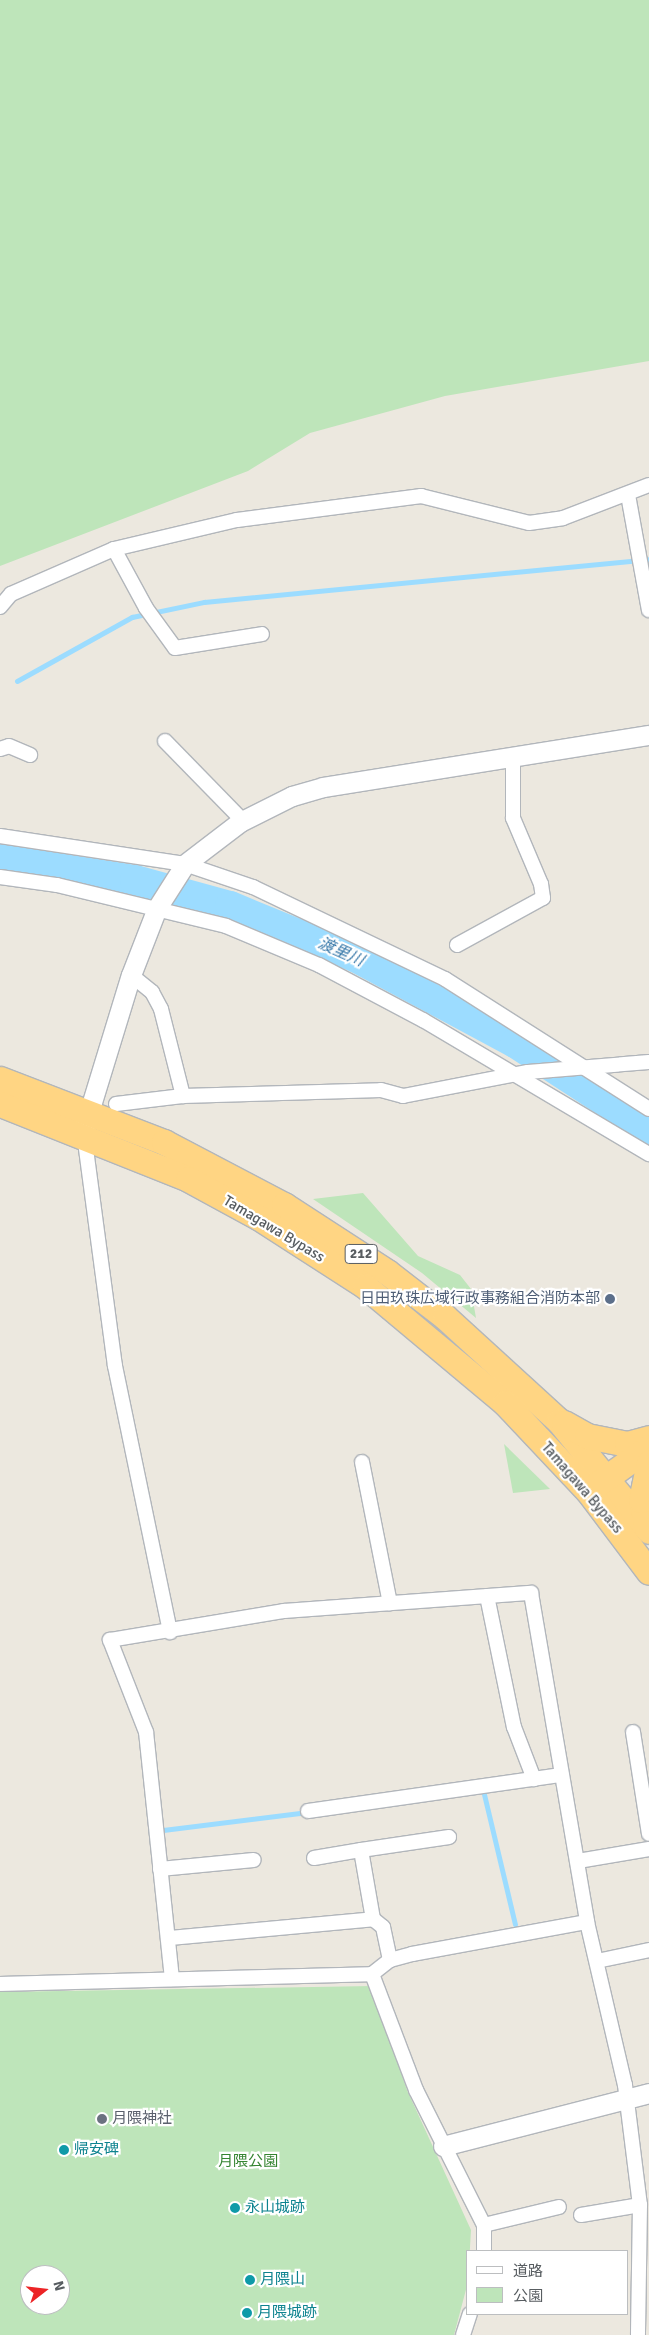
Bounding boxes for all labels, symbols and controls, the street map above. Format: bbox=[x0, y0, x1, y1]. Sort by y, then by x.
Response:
water label: 渡里川 bbox=[315, 933, 367, 971]
street label: Tamagawa Bypass bbox=[220, 1192, 328, 1266]
road number: 212 bbox=[344, 1242, 378, 1266]
place label: 日田玖珠広域行政事務組合消防本部 bbox=[360, 1290, 600, 1308]
marker: 日田玖珠広域行政事務組合消防本部 bbox=[604, 1293, 616, 1305]
street label: Tamagawa Bypass bbox=[538, 1439, 626, 1537]
place label: 月隈神社 bbox=[112, 2110, 172, 2128]
marker: 月隈神社 bbox=[96, 2113, 108, 2125]
place label: 帰安碑 bbox=[74, 2141, 119, 2159]
marker: 帰安碑 bbox=[58, 2144, 70, 2156]
park label: 月隈公園 bbox=[218, 2153, 278, 2171]
place label: 永山城跡 bbox=[245, 2199, 305, 2217]
marker: 永山城跡 bbox=[229, 2202, 241, 2214]
legend bbox=[467, 2250, 629, 2315]
text: 道路 bbox=[513, 2262, 543, 2280]
north arrow bbox=[20, 2265, 70, 2315]
place label: 月隈山 bbox=[260, 2271, 305, 2289]
marker: 月隈山 bbox=[244, 2274, 256, 2286]
text: N bbox=[49, 2279, 68, 2293]
text: 公園 bbox=[513, 2287, 543, 2305]
place label: 月隈城跡 bbox=[257, 2304, 317, 2322]
marker: 月隈城跡 bbox=[241, 2307, 253, 2319]

